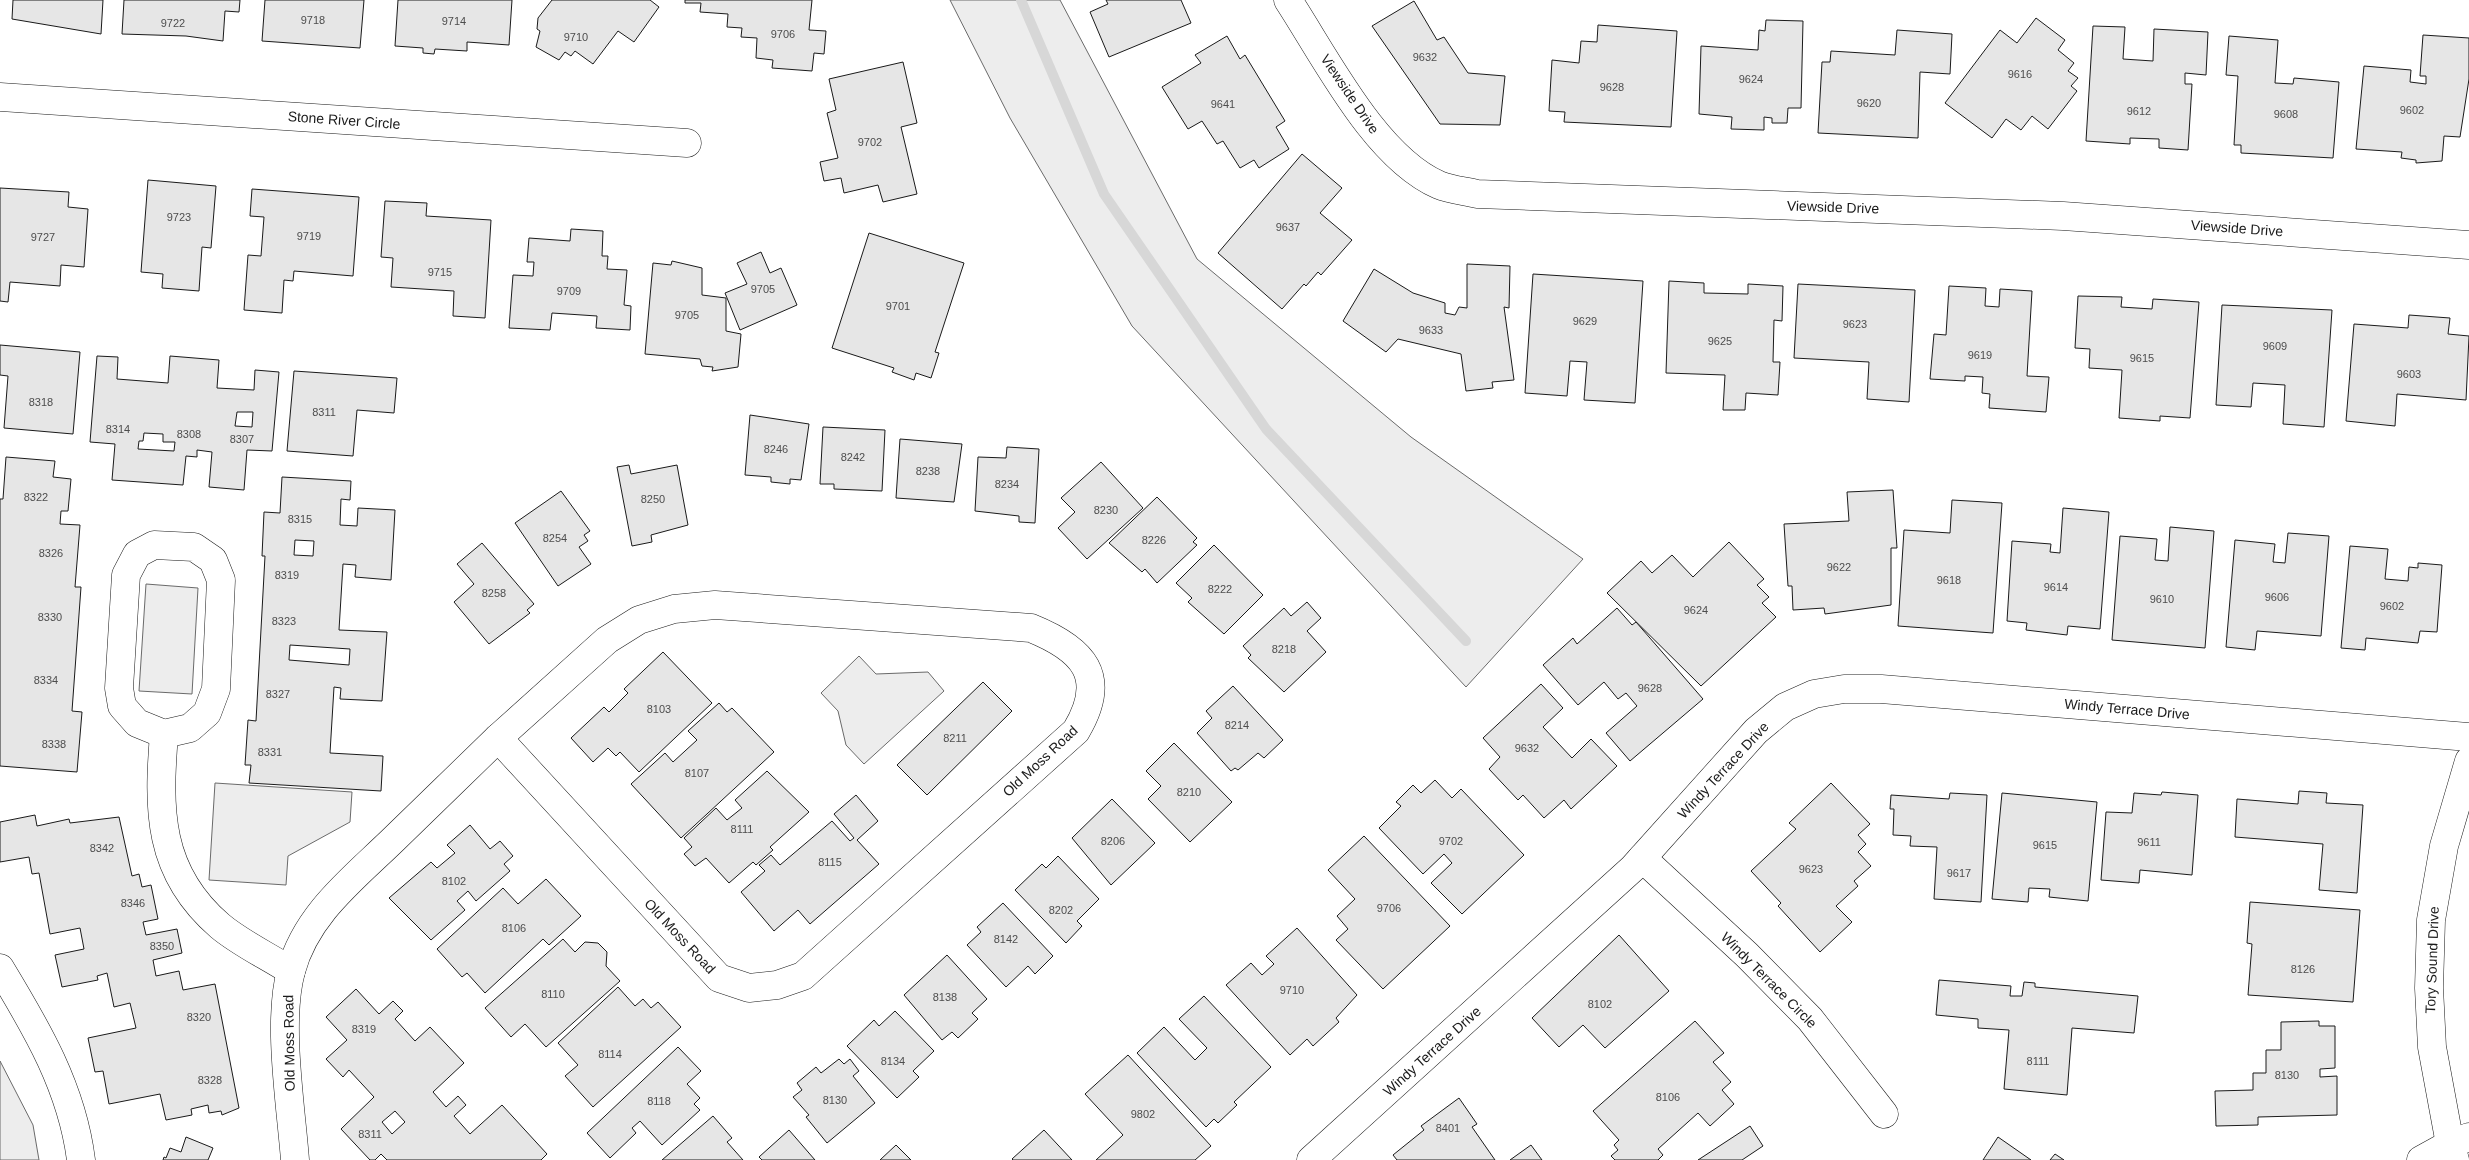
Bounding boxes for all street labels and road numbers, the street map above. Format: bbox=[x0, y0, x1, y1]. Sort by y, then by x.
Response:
street label: Viewside Drive bbox=[1318, 51, 1383, 137]
street label: Stone River Circle bbox=[287, 108, 401, 132]
street label: Viewside Drive bbox=[1787, 197, 1880, 217]
street label: Viewside Drive bbox=[2190, 217, 2284, 239]
street label: Windy Terrace Drive bbox=[2064, 696, 2191, 722]
street label: Windy Terrace Drive bbox=[1674, 718, 1772, 821]
street label: Old Moss Road bbox=[999, 722, 1081, 800]
street label: Old Moss Road bbox=[641, 895, 719, 977]
street label: Tory Sound Drive bbox=[2422, 906, 2442, 1014]
street label: Windy Terrace Circle bbox=[1718, 929, 1820, 1031]
street label: Old Moss Road bbox=[280, 995, 298, 1091]
street label: Windy Terrace Drive bbox=[1380, 1003, 1484, 1099]

